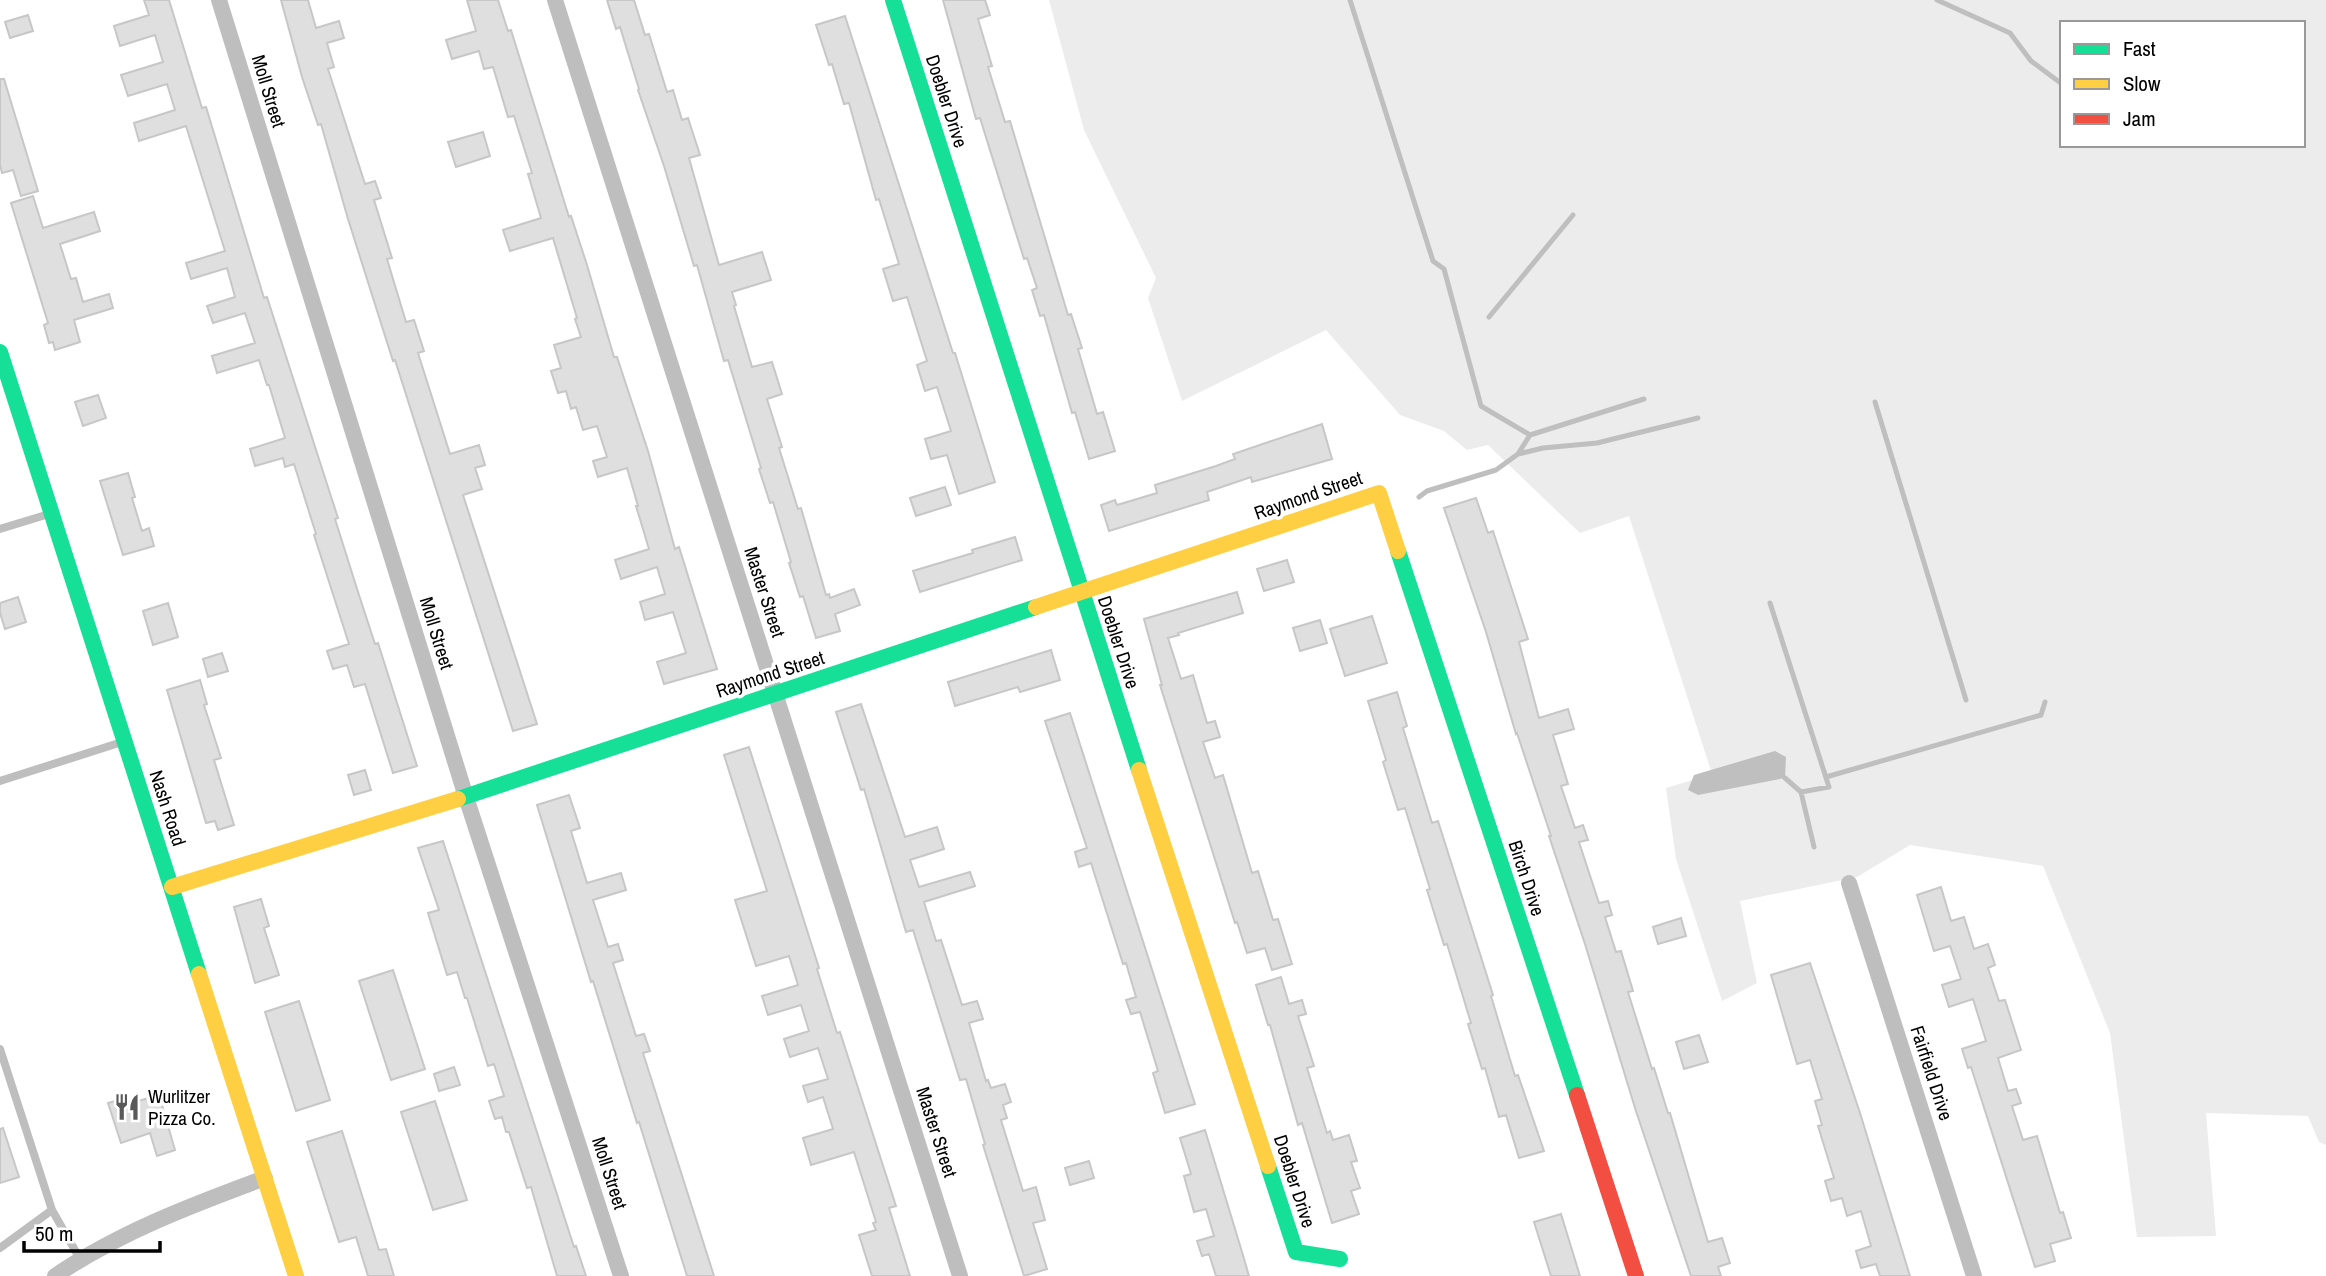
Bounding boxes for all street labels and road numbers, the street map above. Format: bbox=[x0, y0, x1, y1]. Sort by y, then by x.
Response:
street label: Doebler Drive bbox=[920, 51, 974, 151]
street label: Moll Street bbox=[246, 52, 293, 131]
street label: Raymond Street bbox=[1251, 464, 1366, 526]
street label: Master Street bbox=[738, 544, 792, 641]
street label: Doebler Drive bbox=[1092, 592, 1146, 692]
street label: Moll Street bbox=[414, 594, 461, 673]
street label: Raymond Street bbox=[712, 644, 828, 704]
street label: Nash Road bbox=[144, 767, 192, 849]
street label: Birch Drive bbox=[1503, 837, 1551, 919]
street label: Fairfield Drive bbox=[1905, 1022, 1959, 1124]
street label: Master Street bbox=[910, 1084, 964, 1181]
street label: Doebler Drive bbox=[1268, 1131, 1322, 1231]
street label: Moll Street bbox=[586, 1134, 634, 1213]

